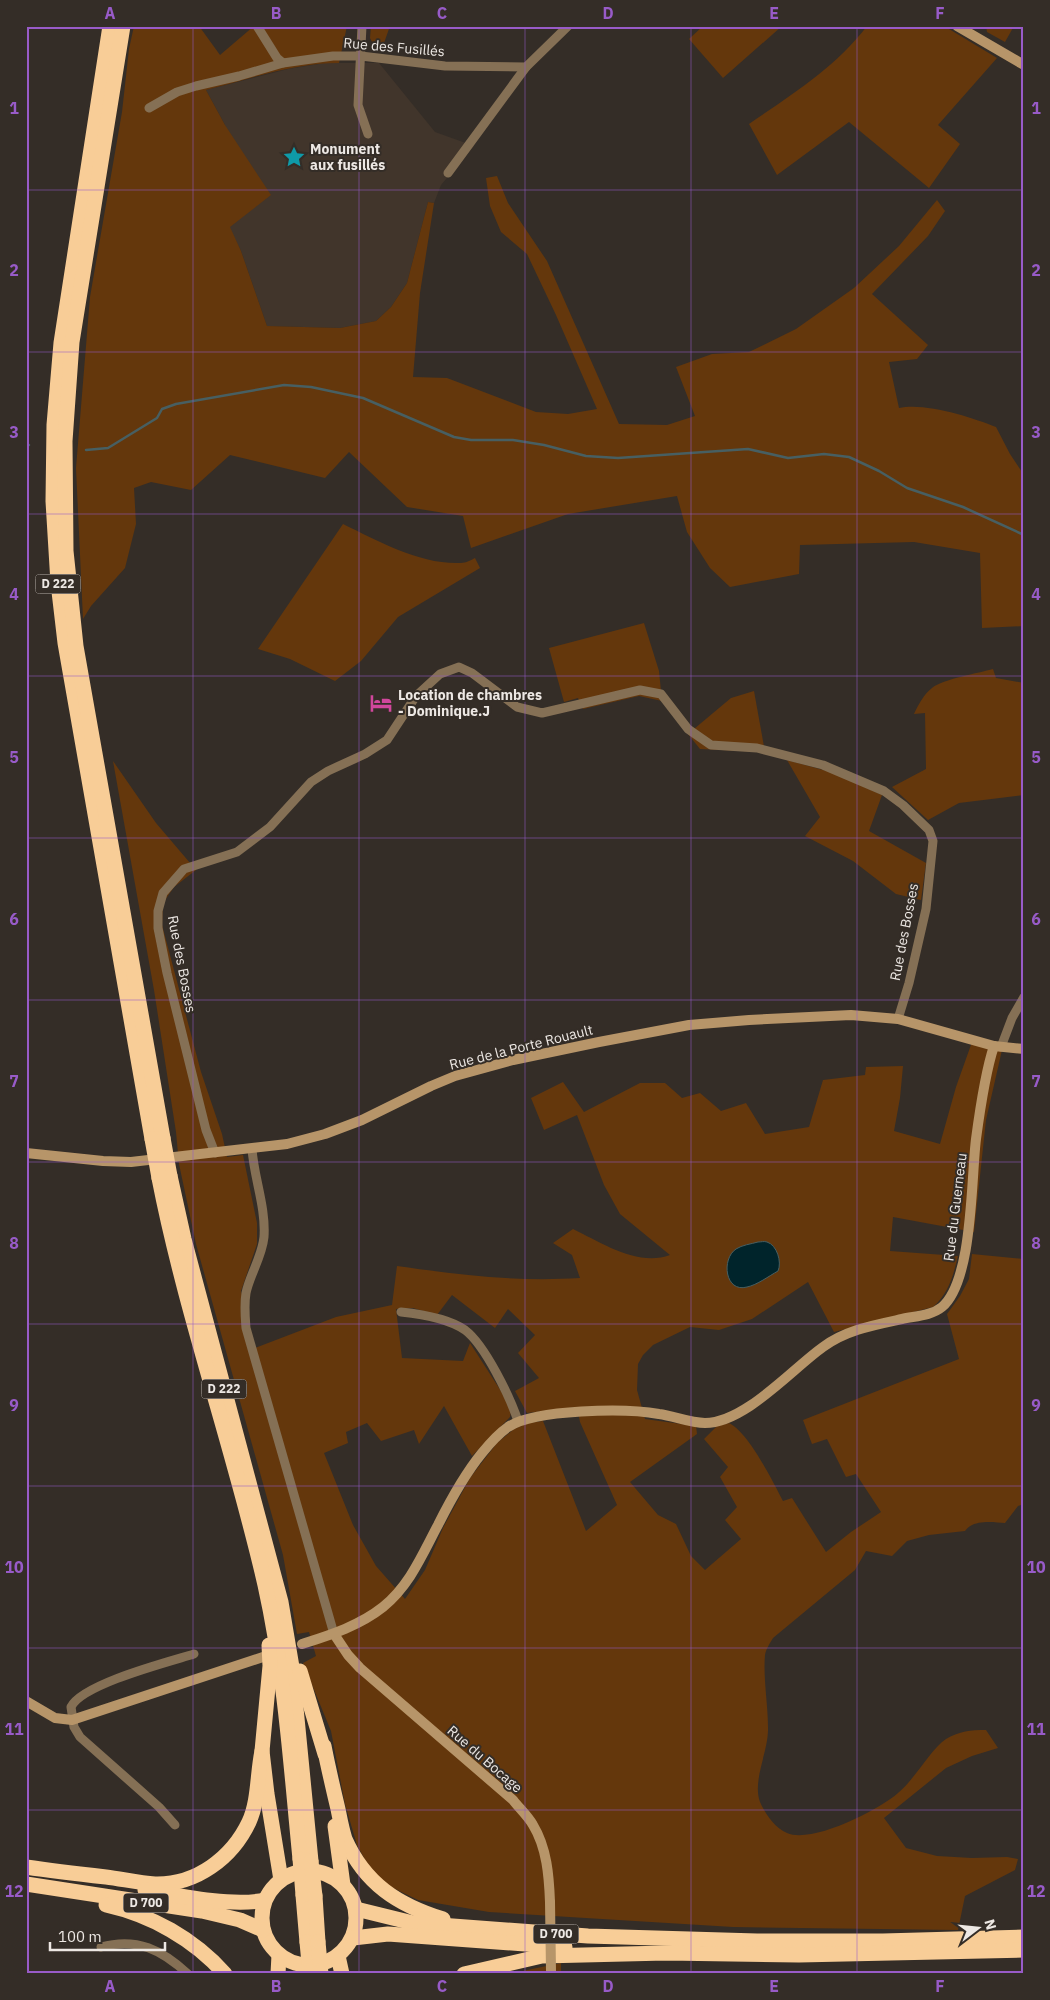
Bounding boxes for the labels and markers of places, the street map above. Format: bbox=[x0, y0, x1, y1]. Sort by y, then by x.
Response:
place label: Monument aux fusillés bbox=[310, 140, 385, 174]
place icon: Monument aux fusillés bbox=[281, 144, 307, 170]
place label: Location de chambres - Dominique.J bbox=[398, 686, 542, 720]
hotel icon: Location de chambres - Dominique.J bbox=[368, 690, 394, 716]

